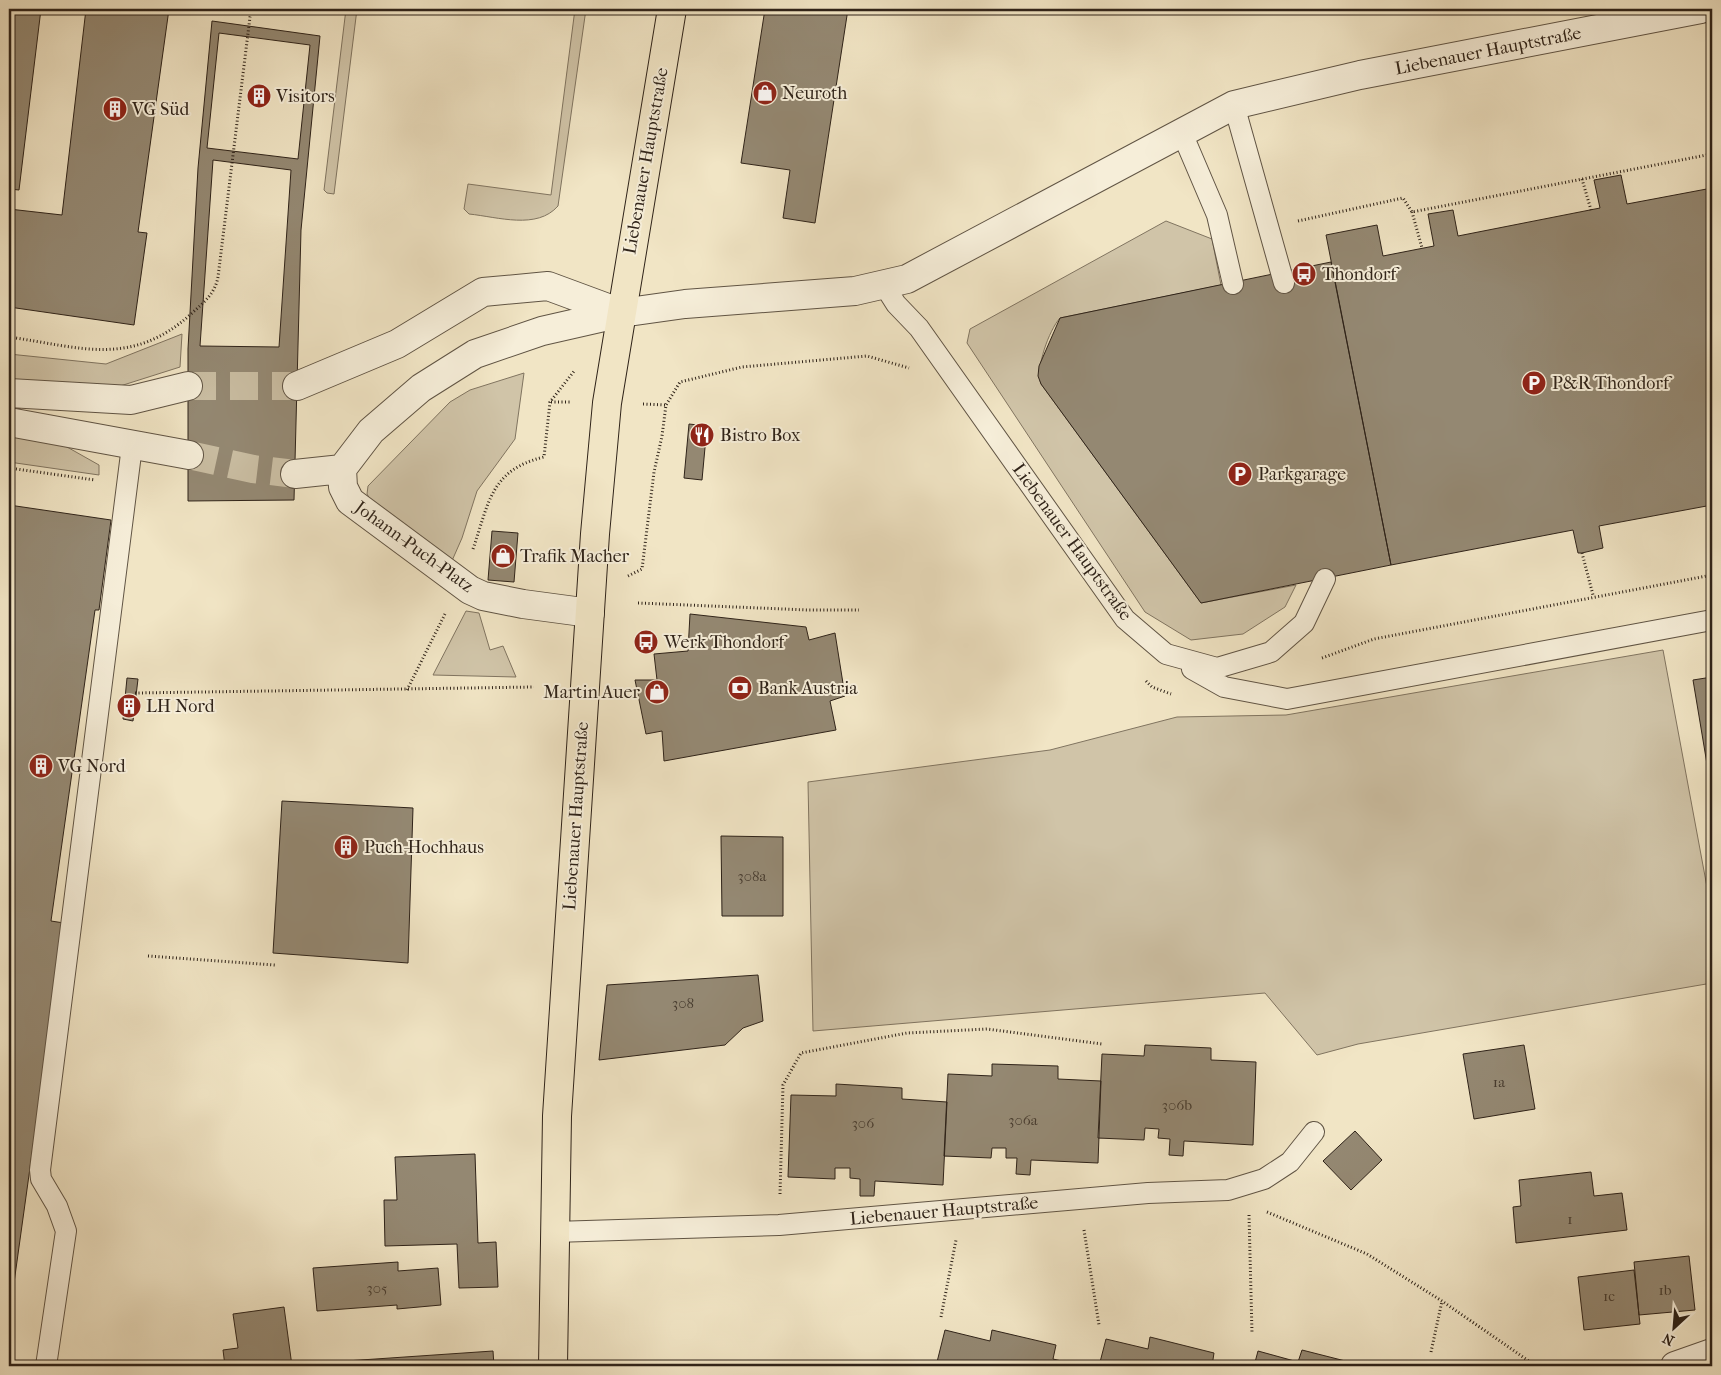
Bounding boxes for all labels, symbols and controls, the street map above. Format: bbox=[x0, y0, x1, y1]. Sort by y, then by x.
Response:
street label: Liebenauer Hauptstraße bbox=[1393, 23, 1583, 79]
street label: Liebenauer Hauptstraße bbox=[619, 66, 673, 256]
shop icon: Neuroth bbox=[752, 80, 778, 106]
building icon: Visitors bbox=[246, 83, 272, 109]
place label: Neuroth bbox=[782, 83, 847, 104]
place label: Visitors bbox=[275, 86, 335, 107]
building icon: VG Süd bbox=[102, 96, 128, 122]
place label: VG Süd bbox=[131, 99, 189, 120]
bus stop icon: Thondorf bbox=[1291, 261, 1317, 287]
place label: Thondorf bbox=[1322, 264, 1400, 285]
parking icon: P&R Thondorf bbox=[1521, 370, 1547, 396]
place label: P&R Thondorf bbox=[1552, 373, 1673, 394]
restaurant icon: Bistro Box bbox=[689, 422, 715, 448]
place label: Bistro Box bbox=[720, 425, 801, 446]
street label: Liebenauer Hauptstraße bbox=[1008, 459, 1136, 625]
parking icon: Parkgarage bbox=[1227, 461, 1253, 487]
place label: Parkgarage bbox=[1258, 464, 1346, 485]
street label: Johann-Puch-Platz bbox=[349, 496, 477, 597]
shop icon: Trafik Macher bbox=[490, 543, 516, 569]
place label: Trafik Macher bbox=[520, 546, 630, 567]
bus stop icon: Werk Thondorf bbox=[633, 629, 659, 655]
place label: Werk Thondorf bbox=[663, 632, 788, 653]
bank icon: Bank Austria bbox=[727, 675, 753, 701]
place label: Bank Austria bbox=[758, 678, 858, 699]
shop icon: Martin Auer bbox=[644, 679, 670, 705]
place label: Martin Auer bbox=[543, 682, 640, 703]
building icon: LH Nord bbox=[116, 693, 142, 719]
place label: LH Nord bbox=[146, 696, 215, 717]
street label: Liebenauer Hauptstraße bbox=[559, 721, 593, 911]
building icon: VG Nord bbox=[28, 753, 54, 779]
place label: VG Nord bbox=[57, 756, 126, 777]
building icon: Puch-Hochhaus bbox=[333, 834, 359, 860]
place label: Puch-Hochhaus bbox=[364, 837, 484, 858]
house number: 308a bbox=[738, 867, 768, 885]
house number: 308 bbox=[672, 994, 694, 1012]
house number: 1a bbox=[1493, 1073, 1506, 1091]
house number: 306b bbox=[1162, 1096, 1192, 1114]
house number: 306a bbox=[1008, 1111, 1039, 1129]
house number: 306 bbox=[852, 1114, 875, 1132]
street label: Liebenauer Hauptstraße bbox=[849, 1192, 1039, 1230]
house number: 1 bbox=[1567, 1210, 1573, 1228]
house number: 305 bbox=[367, 1279, 387, 1297]
house number: 1b bbox=[1658, 1281, 1672, 1299]
house number: 1c bbox=[1603, 1287, 1615, 1305]
north arrow bbox=[1648, 1302, 1698, 1352]
text: N bbox=[1660, 1329, 1677, 1349]

